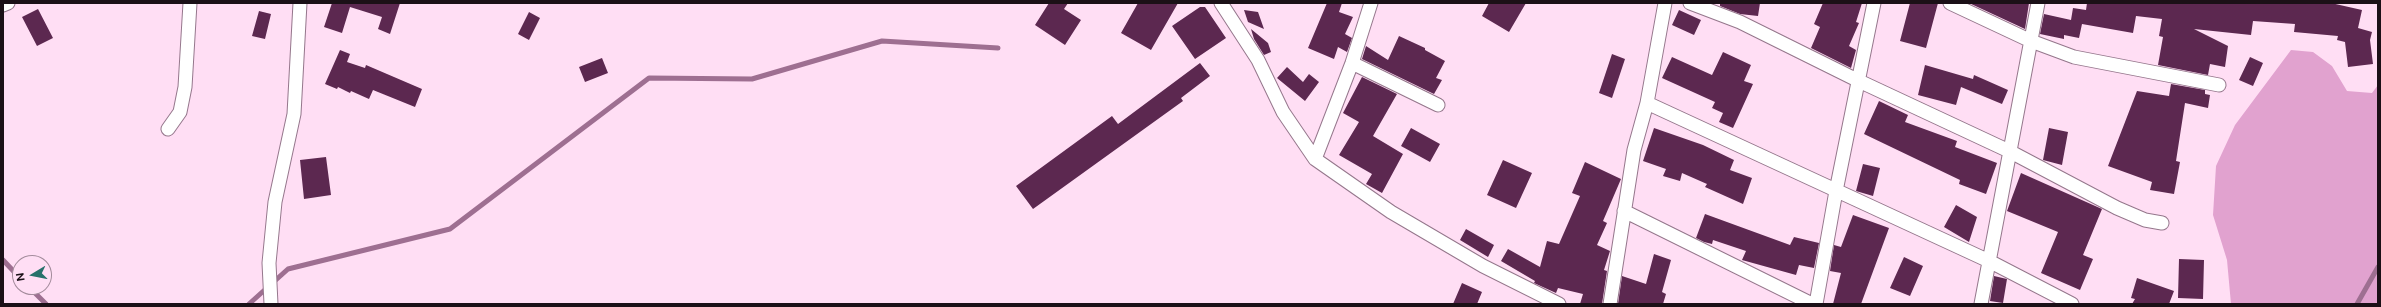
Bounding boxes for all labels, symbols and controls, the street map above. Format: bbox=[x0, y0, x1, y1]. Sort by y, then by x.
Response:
north arrow bbox=[12, 255, 52, 295]
text: N bbox=[14, 272, 28, 282]

